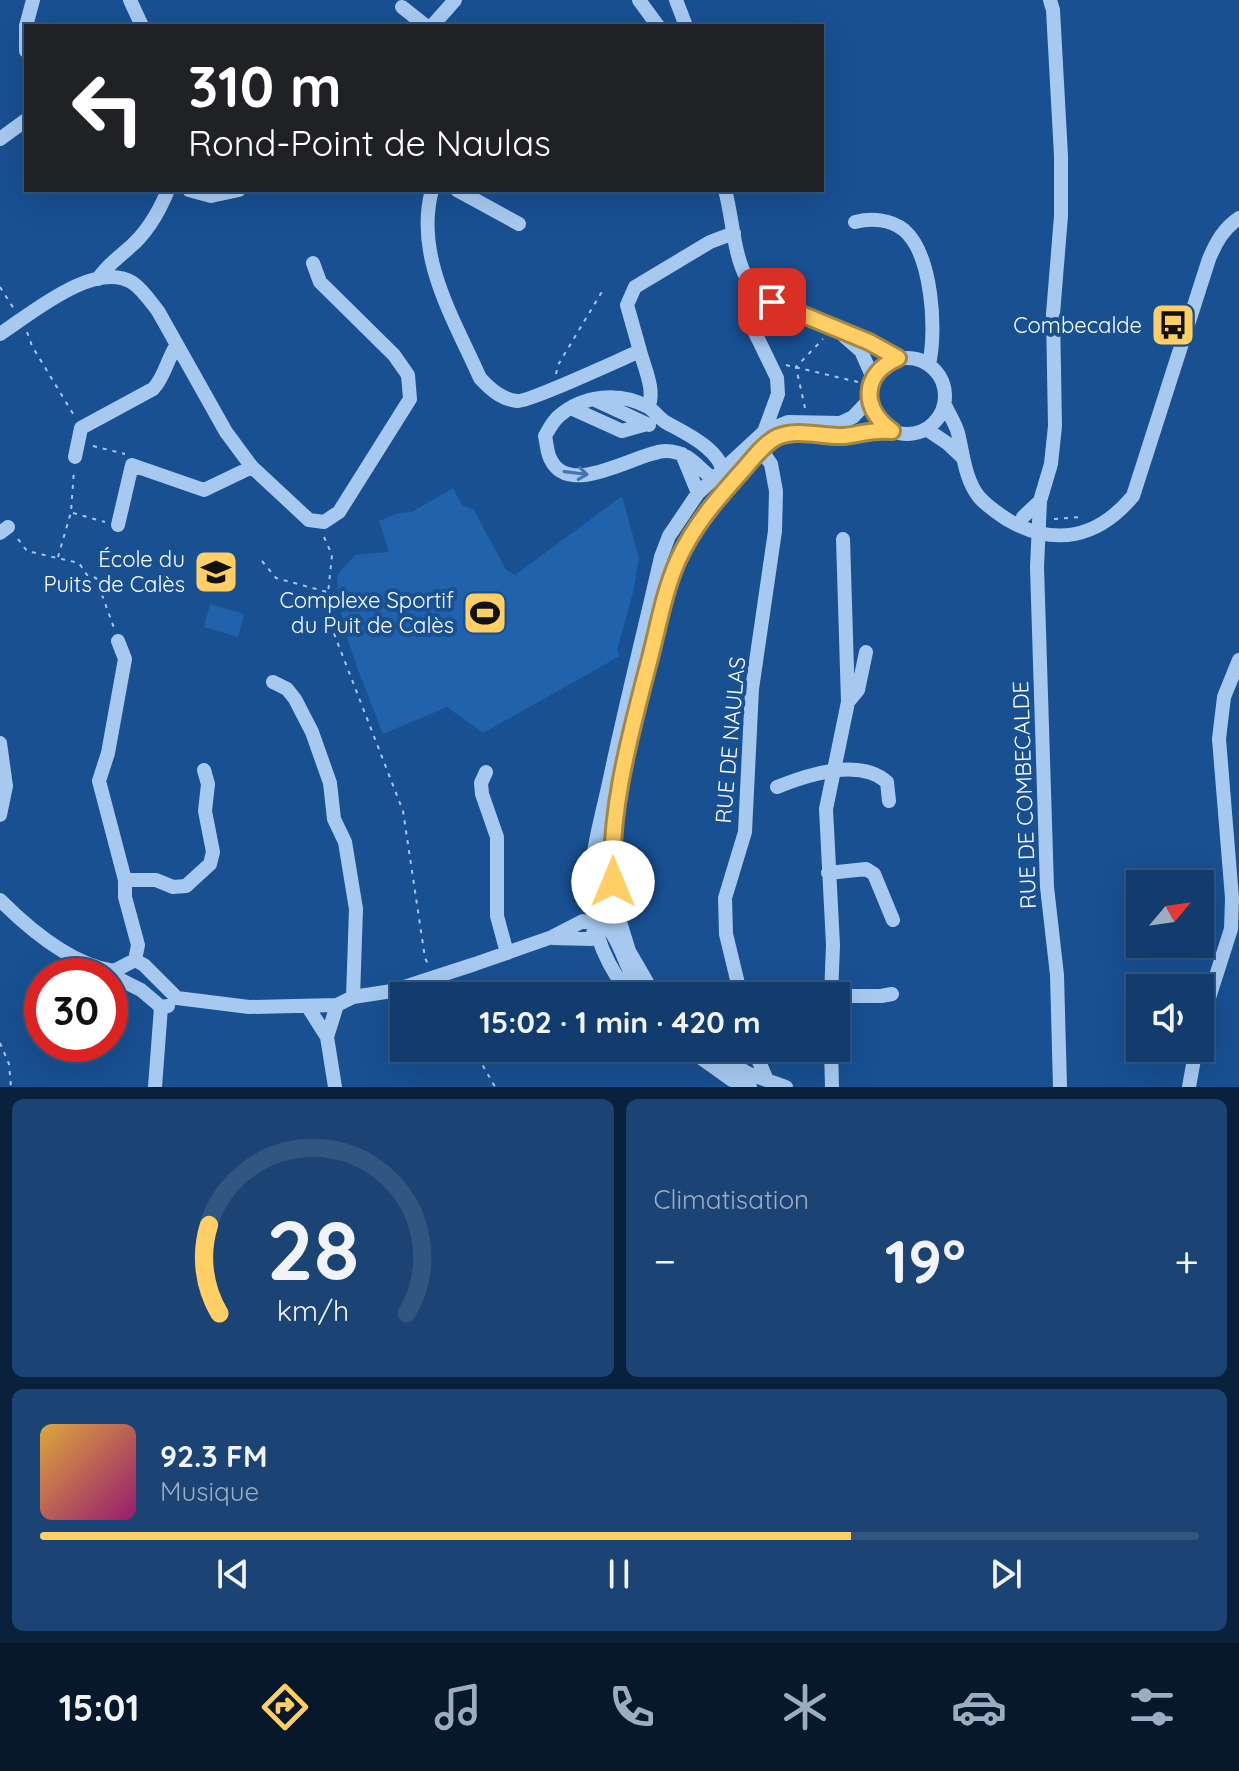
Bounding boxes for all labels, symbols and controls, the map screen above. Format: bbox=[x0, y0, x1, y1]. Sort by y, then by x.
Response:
text: 310 m bbox=[188, 51, 342, 121]
icon: left bbox=[56, 56, 160, 160]
text: Rond-Point de Naulas bbox=[188, 120, 551, 165]
pin bbox=[738, 268, 806, 336]
icon: arrive bbox=[750, 280, 794, 324]
bus stop icon: Combecalde bbox=[1149, 301, 1197, 349]
place label: Combecalde bbox=[1013, 311, 1142, 339]
one-way arrow bbox=[563, 466, 589, 481]
place label: École du Puits de Calès bbox=[43, 545, 185, 598]
school or university icon: École du Puits de Calès bbox=[192, 548, 240, 596]
place label: Complexe Sportif du Puit de Calès bbox=[279, 586, 454, 639]
sports icon: Complexe Sportif du Puit de Calès bbox=[461, 589, 509, 637]
street label: RUE DE NAULAS bbox=[709, 656, 751, 824]
street label: RUE DE COMBECALDE bbox=[1006, 681, 1042, 909]
position arrow bbox=[571, 840, 655, 924]
north arrow bbox=[1126, 870, 1214, 958]
map controls bbox=[1126, 870, 1214, 1062]
speed limit sign: 30 bbox=[24, 958, 128, 1062]
button: sound bbox=[1126, 974, 1214, 1062]
text: 15:02 · 1 min · 420 m bbox=[479, 1003, 761, 1041]
text: Climatisation bbox=[654, 1183, 809, 1216]
text: 28 bbox=[266, 1197, 359, 1301]
text: 19° bbox=[885, 1223, 966, 1298]
text: − bbox=[654, 1233, 676, 1288]
text: + bbox=[1174, 1233, 1199, 1288]
text: km/h bbox=[276, 1292, 349, 1328]
text: 92.3 FM bbox=[160, 1437, 268, 1475]
text: Musique bbox=[160, 1475, 259, 1508]
icon: previous bbox=[211, 1552, 255, 1596]
icon: pause bbox=[597, 1552, 641, 1596]
icon: next bbox=[984, 1552, 1028, 1596]
icon: directions bbox=[257, 1679, 313, 1735]
icon: music bbox=[430, 1679, 486, 1735]
icon: phone bbox=[604, 1679, 660, 1735]
icon: climate bbox=[777, 1679, 833, 1735]
icon: car bbox=[951, 1679, 1007, 1735]
icon: filters bbox=[1124, 1679, 1180, 1735]
text: 15:01 bbox=[59, 1685, 139, 1730]

